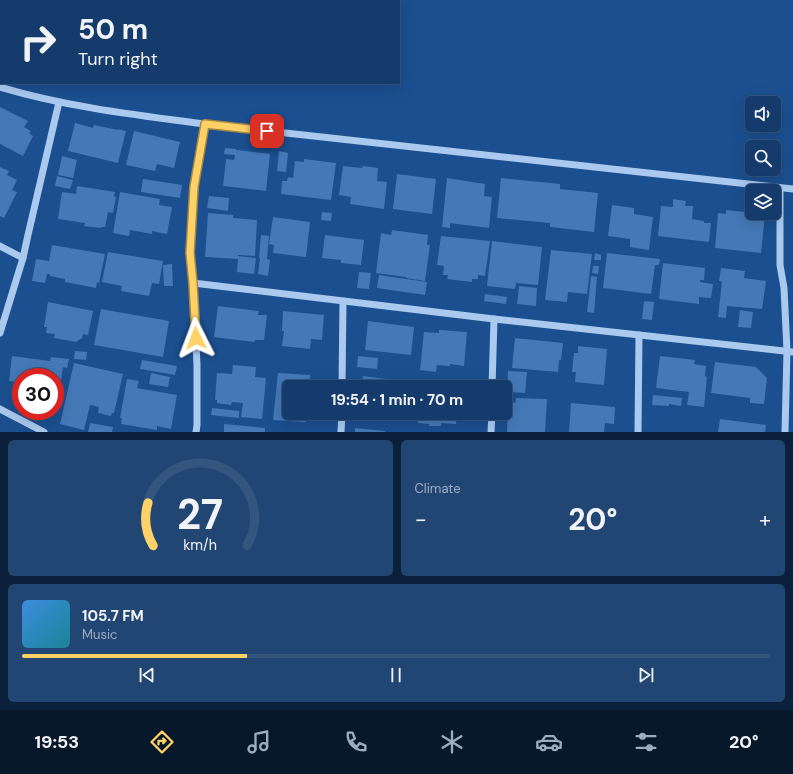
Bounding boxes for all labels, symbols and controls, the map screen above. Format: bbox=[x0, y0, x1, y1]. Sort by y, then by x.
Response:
text: 50 m bbox=[78, 11, 148, 48]
icon: right bbox=[12, 16, 64, 68]
text: Turn right bbox=[78, 47, 158, 71]
map controls bbox=[745, 96, 781, 220]
button: sound bbox=[745, 96, 781, 132]
pin bbox=[250, 114, 284, 148]
icon: arrive bbox=[256, 120, 278, 142]
button: search bbox=[745, 140, 781, 176]
button: layers bbox=[745, 184, 781, 220]
position arrow bbox=[175, 317, 217, 359]
speed limit sign: 30 bbox=[12, 368, 64, 420]
text: 19:54 · 1 min · 70 m bbox=[331, 390, 463, 410]
text: Climate bbox=[415, 480, 461, 497]
text: 27 bbox=[177, 488, 223, 542]
text: 20° bbox=[568, 500, 617, 539]
text: − bbox=[415, 505, 427, 534]
text: + bbox=[759, 505, 771, 534]
text: km/h bbox=[183, 536, 217, 554]
text: 105.7 FM bbox=[82, 606, 144, 626]
text: Music bbox=[82, 626, 117, 643]
icon: previous bbox=[136, 664, 158, 686]
icon: pause bbox=[385, 664, 407, 686]
icon: next bbox=[635, 664, 657, 686]
icon: directions bbox=[148, 728, 176, 756]
icon: music bbox=[245, 728, 273, 756]
icon: phone bbox=[342, 728, 370, 756]
icon: climate bbox=[438, 728, 466, 756]
icon: car bbox=[535, 728, 563, 756]
icon: filters bbox=[632, 728, 660, 756]
text: 19:53 bbox=[34, 730, 79, 754]
text: 20° bbox=[729, 730, 758, 754]

